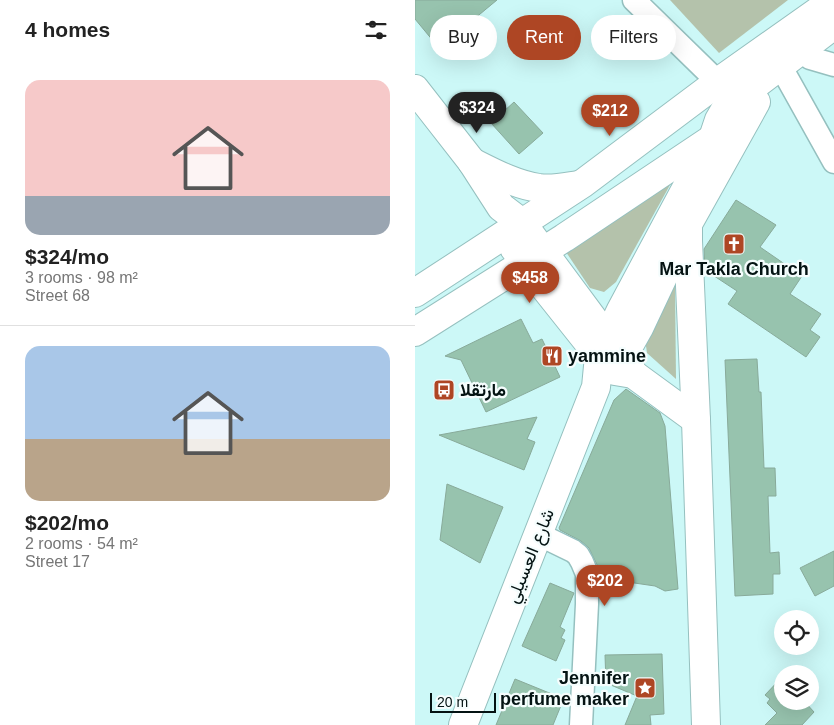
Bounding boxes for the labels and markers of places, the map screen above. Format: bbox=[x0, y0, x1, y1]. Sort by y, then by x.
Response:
pin: $324 bbox=[447, 92, 507, 134]
pin: $212 bbox=[580, 94, 640, 137]
church icon: Mar Takla Church bbox=[722, 232, 746, 256]
place label: Mar Takla Church bbox=[659, 259, 809, 279]
pin: $458 bbox=[500, 262, 560, 304]
restaurant icon: yammine bbox=[540, 344, 564, 368]
place label: yammine bbox=[568, 346, 646, 366]
bus stop icon: مارتقلا bbox=[432, 378, 456, 402]
place label: مارتقلا bbox=[460, 380, 506, 401]
pin: $202 bbox=[575, 564, 635, 607]
place label: Jennifer perfume maker bbox=[500, 668, 629, 709]
place icon: Jennifer perfume maker bbox=[633, 676, 657, 700]

